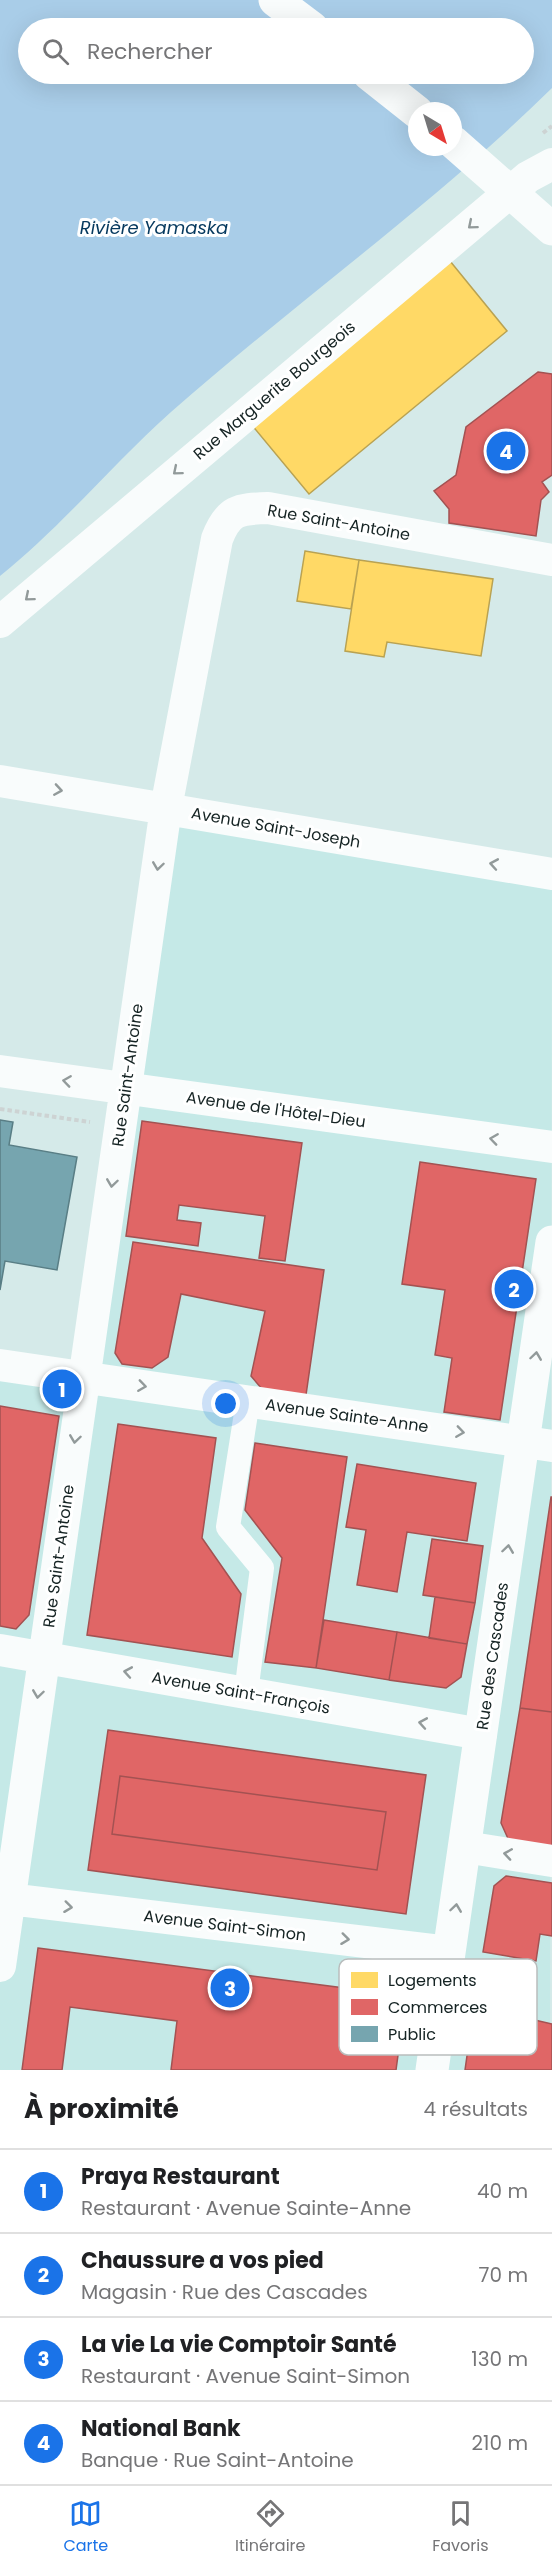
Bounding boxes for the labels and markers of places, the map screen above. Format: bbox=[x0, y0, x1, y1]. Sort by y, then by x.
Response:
pin: 4 bbox=[486, 428, 526, 474]
pin: 2 bbox=[494, 1266, 534, 1312]
pin: 1 bbox=[42, 1366, 82, 1412]
pin: 3 bbox=[210, 1966, 250, 2010]

